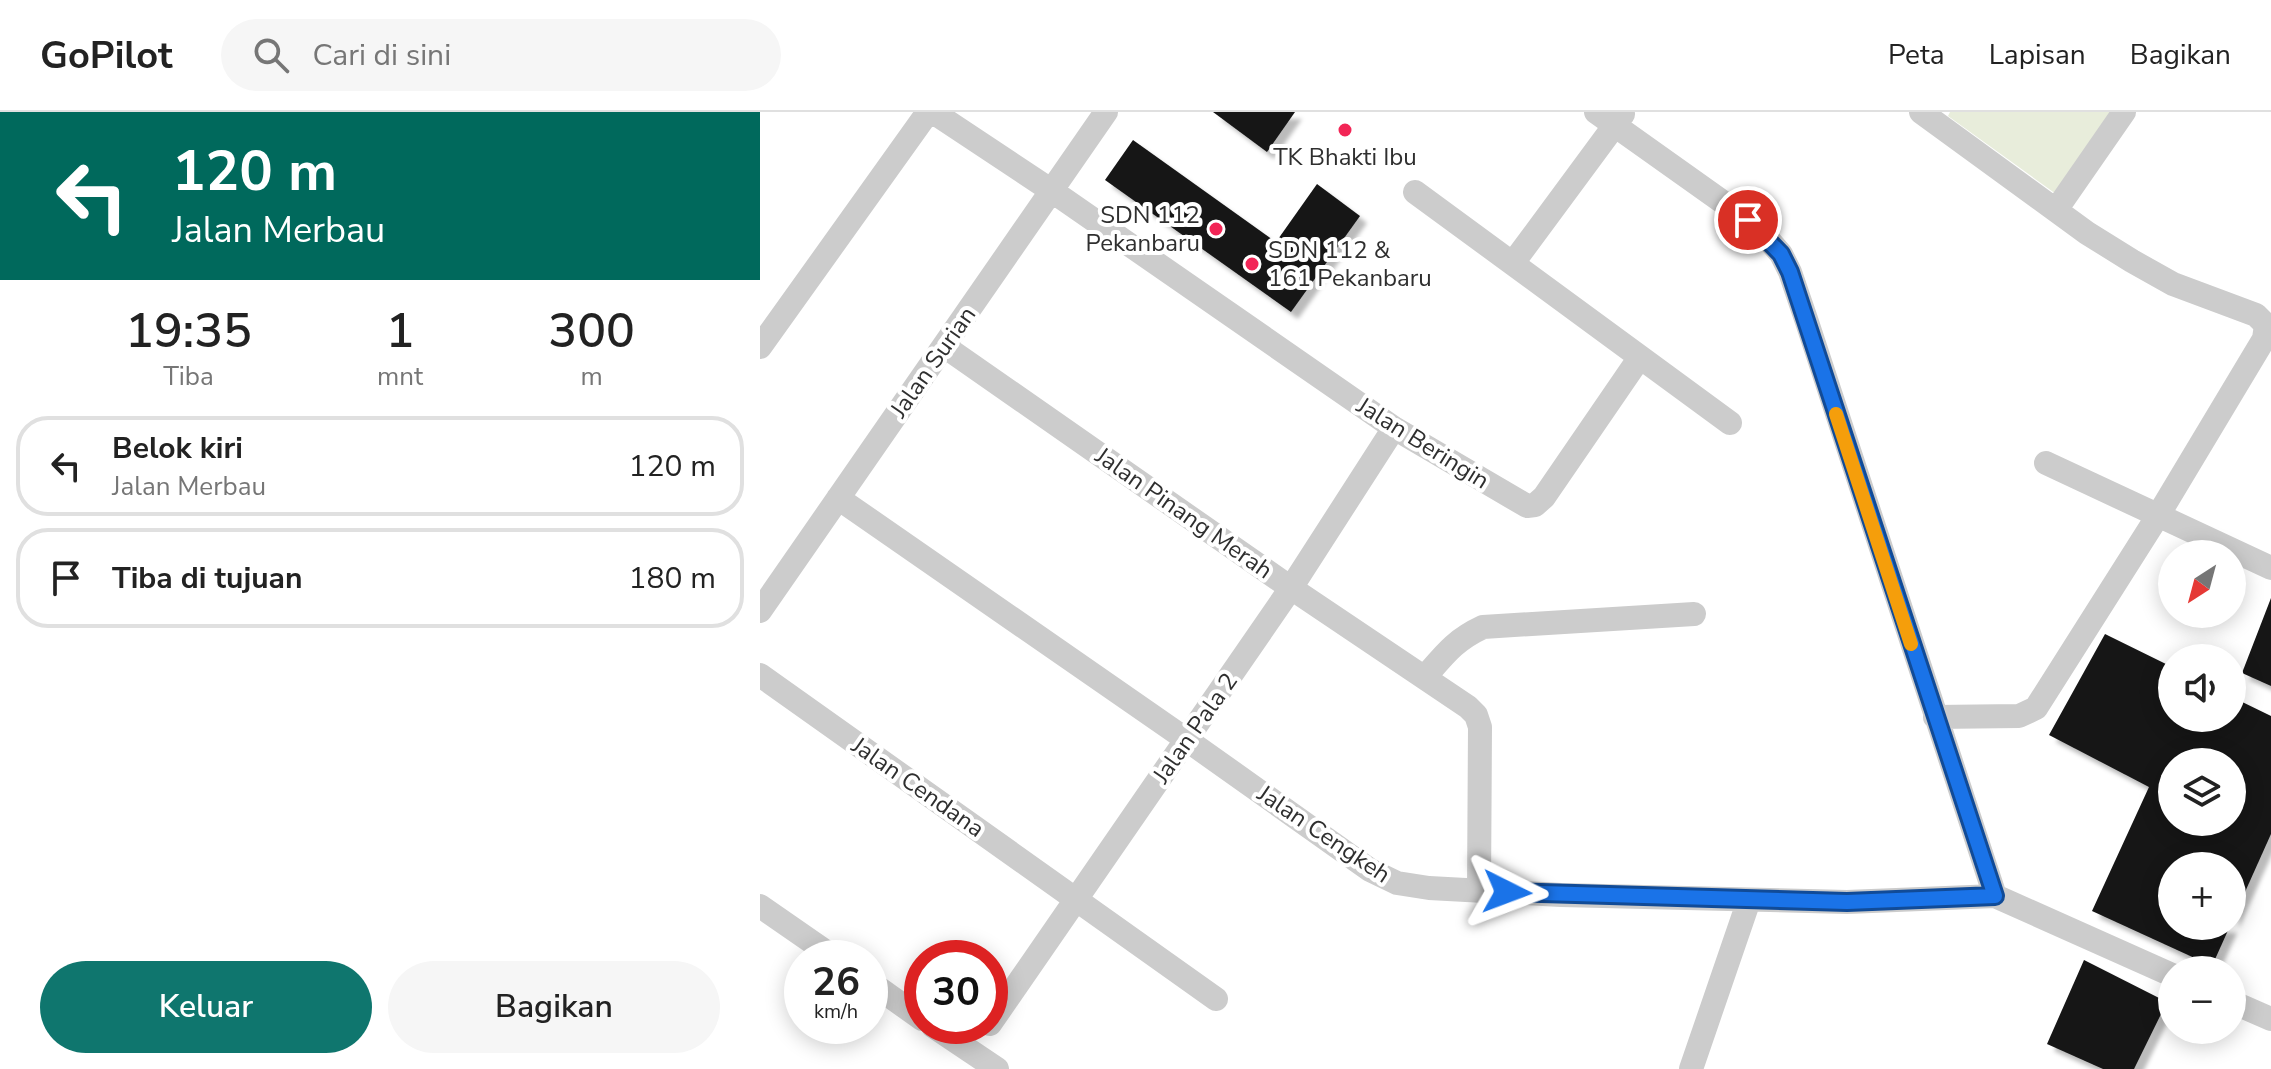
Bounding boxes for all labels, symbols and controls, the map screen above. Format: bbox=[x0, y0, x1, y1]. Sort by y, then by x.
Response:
search box bbox=[221, 19, 781, 91]
text: GoPilot bbox=[40, 30, 173, 81]
icon: search bbox=[249, 33, 293, 77]
text: Cari di sini bbox=[313, 35, 451, 76]
text: Peta bbox=[1888, 36, 1945, 74]
text: Lapisan bbox=[1989, 36, 2086, 74]
text: Bagikan bbox=[2130, 36, 2231, 74]
marker: TK Bhakti Ibu bbox=[1336, 121, 1354, 139]
text: 120 m bbox=[172, 133, 337, 210]
place label: TK Bhakti Ibu bbox=[1273, 141, 1417, 173]
icon: left bbox=[40, 144, 144, 248]
pin bbox=[1714, 186, 1782, 254]
icon: arrive bbox=[1726, 198, 1770, 242]
place label: SDN 112 Pekanbaru bbox=[1086, 199, 1200, 259]
text: Jalan Merbau bbox=[172, 206, 385, 255]
marker: SDN 112 Pekanbaru bbox=[1207, 220, 1225, 238]
place label: SDN 112 & 161 Pekanbaru bbox=[1268, 234, 1432, 294]
marker: SDN 112 & 161 Pekanbaru bbox=[1243, 255, 1261, 273]
text: 19:35 bbox=[125, 298, 252, 364]
text: 1 bbox=[386, 298, 414, 364]
text: 300 bbox=[548, 298, 635, 364]
street label: Jalan Surian bbox=[882, 300, 983, 425]
text: Tiba bbox=[163, 359, 214, 394]
text: mnt bbox=[377, 359, 423, 394]
text: m bbox=[580, 359, 603, 394]
street label: Jalan Beringin bbox=[1350, 389, 1495, 496]
text: Belok kiri bbox=[112, 428, 243, 469]
street label: Jalan Pinang Merah bbox=[1088, 439, 1279, 586]
icon: left bbox=[44, 444, 88, 488]
text: 120 m bbox=[629, 446, 716, 487]
text: Jalan Merbau bbox=[112, 469, 266, 504]
north arrow bbox=[2158, 540, 2246, 628]
map controls bbox=[2158, 540, 2246, 1044]
icon: arrive bbox=[44, 556, 88, 600]
text: Tiba di tujuan bbox=[112, 558, 303, 599]
text: 180 m bbox=[629, 558, 716, 599]
button: sound bbox=[2158, 644, 2246, 732]
street label: Jalan Pala 2 bbox=[1145, 666, 1245, 790]
street label: Jalan Cendana bbox=[845, 729, 991, 845]
button: layers bbox=[2158, 748, 2246, 836]
street label: Jalan Cengkeh bbox=[1250, 777, 1397, 890]
position arrow bbox=[1465, 850, 1549, 934]
button: + bbox=[2158, 852, 2246, 940]
speed limit sign: 30 bbox=[904, 940, 1008, 1044]
text: 26 bbox=[812, 955, 860, 1009]
button: − bbox=[2158, 956, 2246, 1044]
button: Keluar bbox=[40, 961, 372, 1053]
button: Bagikan bbox=[388, 961, 720, 1053]
text: km/h bbox=[814, 998, 858, 1025]

